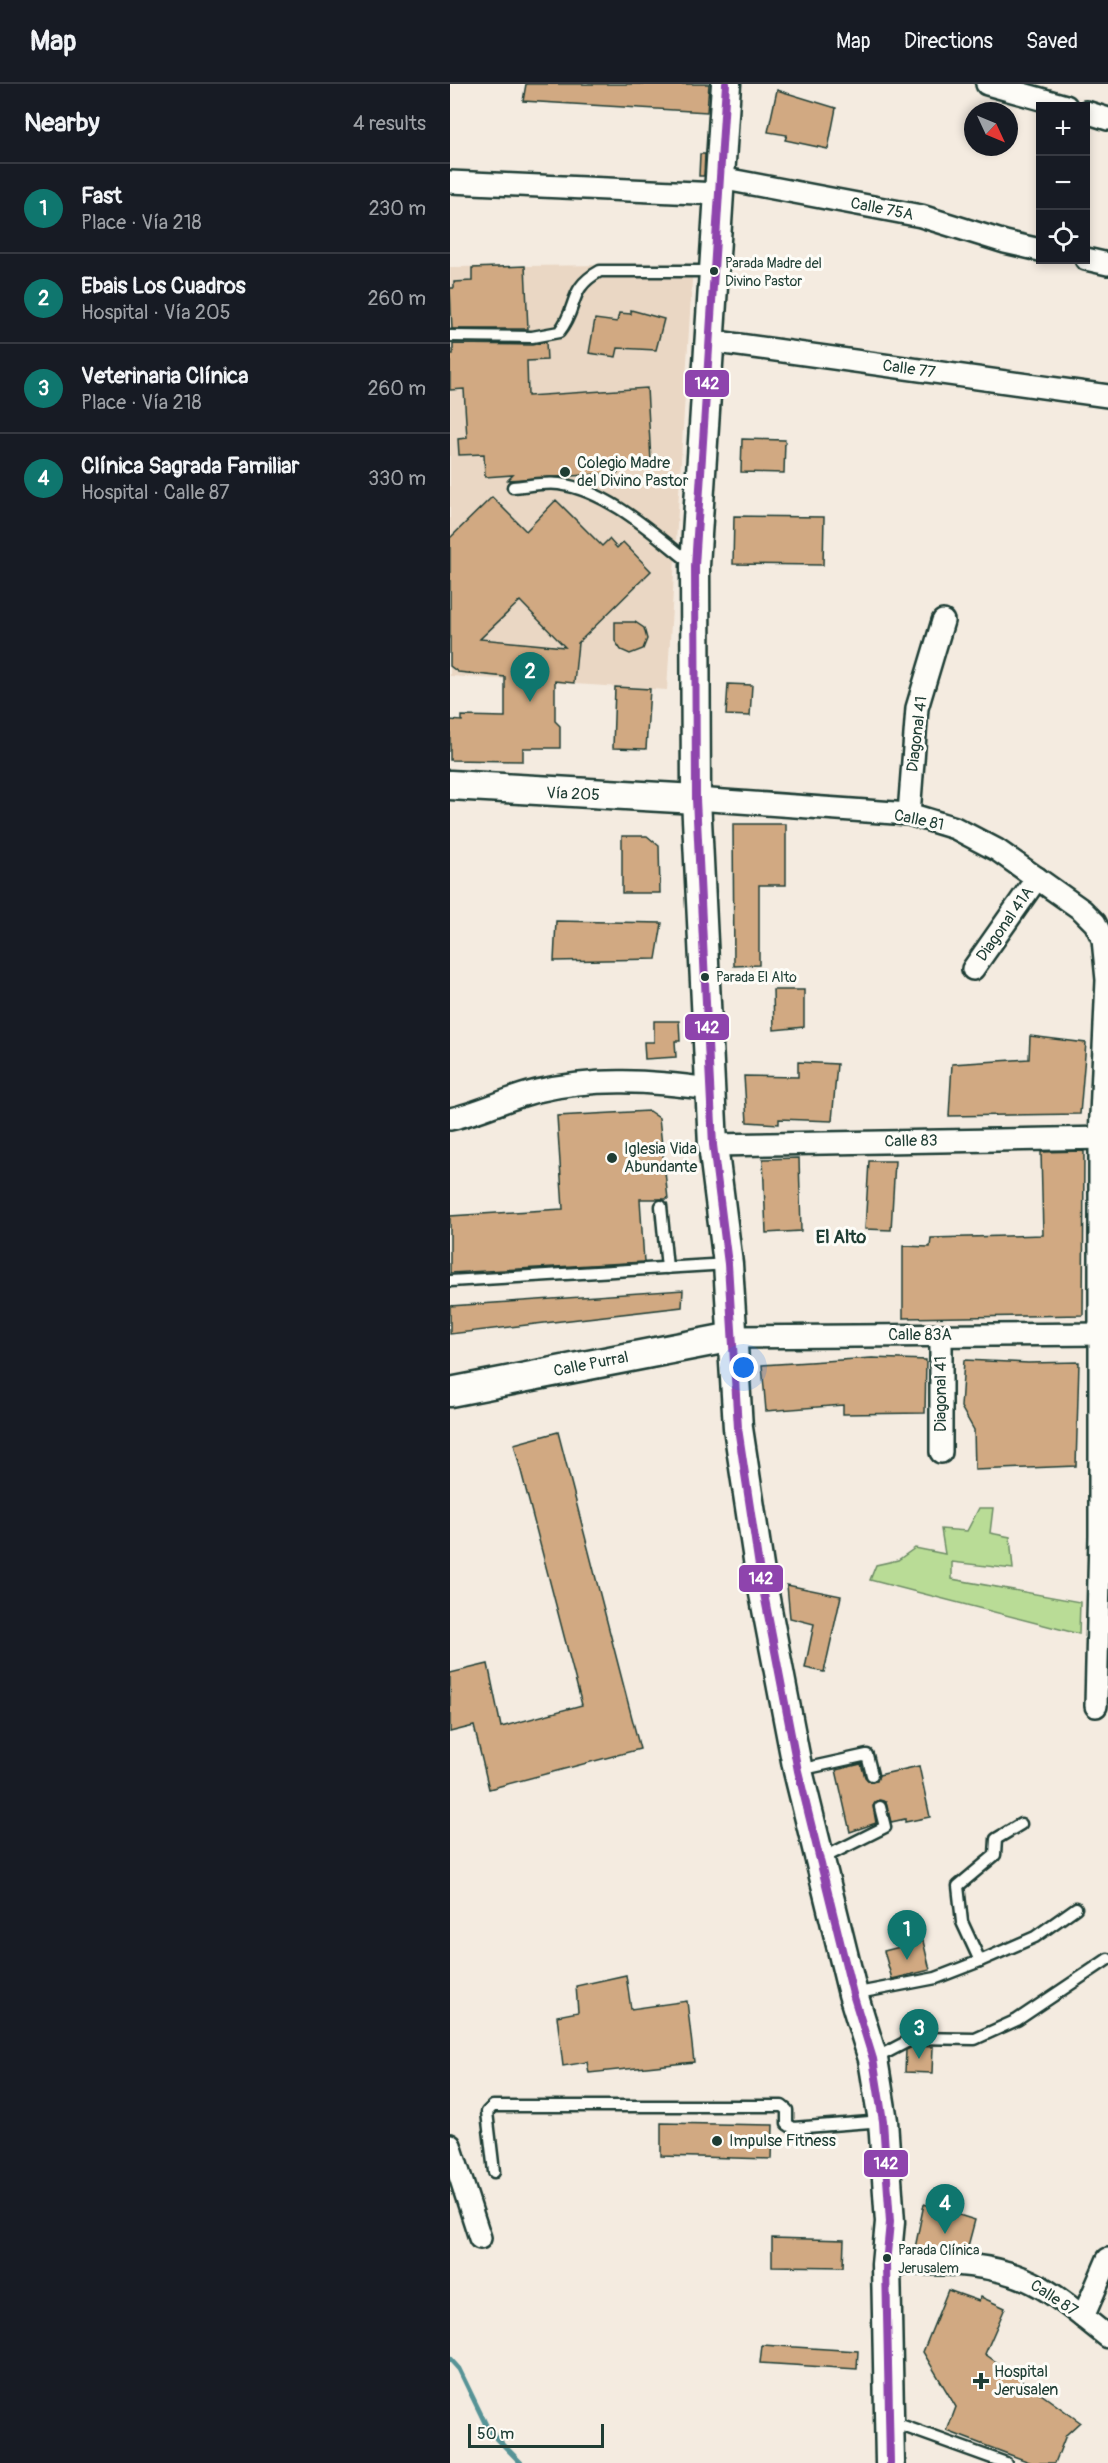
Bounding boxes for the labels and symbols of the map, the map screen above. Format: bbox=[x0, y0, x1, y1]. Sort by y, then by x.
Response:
north arrow bbox=[964, 102, 1018, 156]
street label: Calle 75A bbox=[849, 193, 915, 225]
place label: Parada Madre del Divino Pastor bbox=[725, 255, 822, 290]
marker: Parada Madre del Divino Pastor bbox=[708, 265, 720, 277]
street label: Calle 77 bbox=[881, 355, 937, 383]
line badge: 142 bbox=[684, 369, 730, 398]
text: 142 bbox=[695, 374, 719, 394]
place label: Colegio Madre del Divino Pastor bbox=[577, 453, 689, 491]
marker: Colegio Madre del Divino Pastor bbox=[558, 465, 572, 479]
pin: 2 bbox=[510, 652, 550, 702]
street label: Diagonal 41 bbox=[902, 695, 932, 773]
street label: Vía 205 bbox=[546, 783, 600, 805]
street label: Calle 81 bbox=[892, 805, 946, 835]
street label: Diagonal 41A bbox=[972, 883, 1038, 965]
place label: Parada El Alto bbox=[716, 969, 797, 986]
marker: Parada El Alto bbox=[699, 971, 711, 983]
line badge: 142 bbox=[684, 1013, 730, 1041]
text: 142 bbox=[695, 1018, 719, 1038]
street label: Calle 83 bbox=[884, 1131, 938, 1151]
place label: Iglesia Vida Abundante bbox=[624, 1139, 697, 1177]
marker: Iglesia Vida Abundante bbox=[605, 1151, 619, 1165]
district label: El Alto bbox=[816, 1226, 867, 1249]
street label: Calle 83A bbox=[888, 1325, 952, 1345]
street label: Calle Purral bbox=[552, 1347, 630, 1381]
your location bbox=[729, 1353, 758, 1382]
street label: Diagonal 41 bbox=[931, 1356, 951, 1432]
line badge: 142 bbox=[738, 1564, 784, 1593]
text: 142 bbox=[749, 1569, 773, 1589]
pin: 1 bbox=[888, 1910, 926, 1960]
pin: 3 bbox=[900, 2010, 938, 2059]
place label: Impulse Fitness bbox=[729, 2131, 836, 2151]
marker: Impulse Fitness bbox=[710, 2134, 724, 2148]
line badge: 142 bbox=[863, 2149, 909, 2178]
text: 142 bbox=[874, 2154, 898, 2174]
pin: 4 bbox=[926, 2184, 964, 2234]
place label: Parada Clínica Jerusalem bbox=[898, 2242, 980, 2277]
marker: Parada Clínica Jerusalem bbox=[881, 2252, 893, 2264]
street label: Calle 87 bbox=[1026, 2275, 1082, 2321]
place label: Hospital Jerusalen bbox=[994, 2362, 1058, 2400]
marker: Hospital Jerusalen bbox=[972, 2372, 990, 2390]
scale bar bbox=[468, 2421, 604, 2448]

